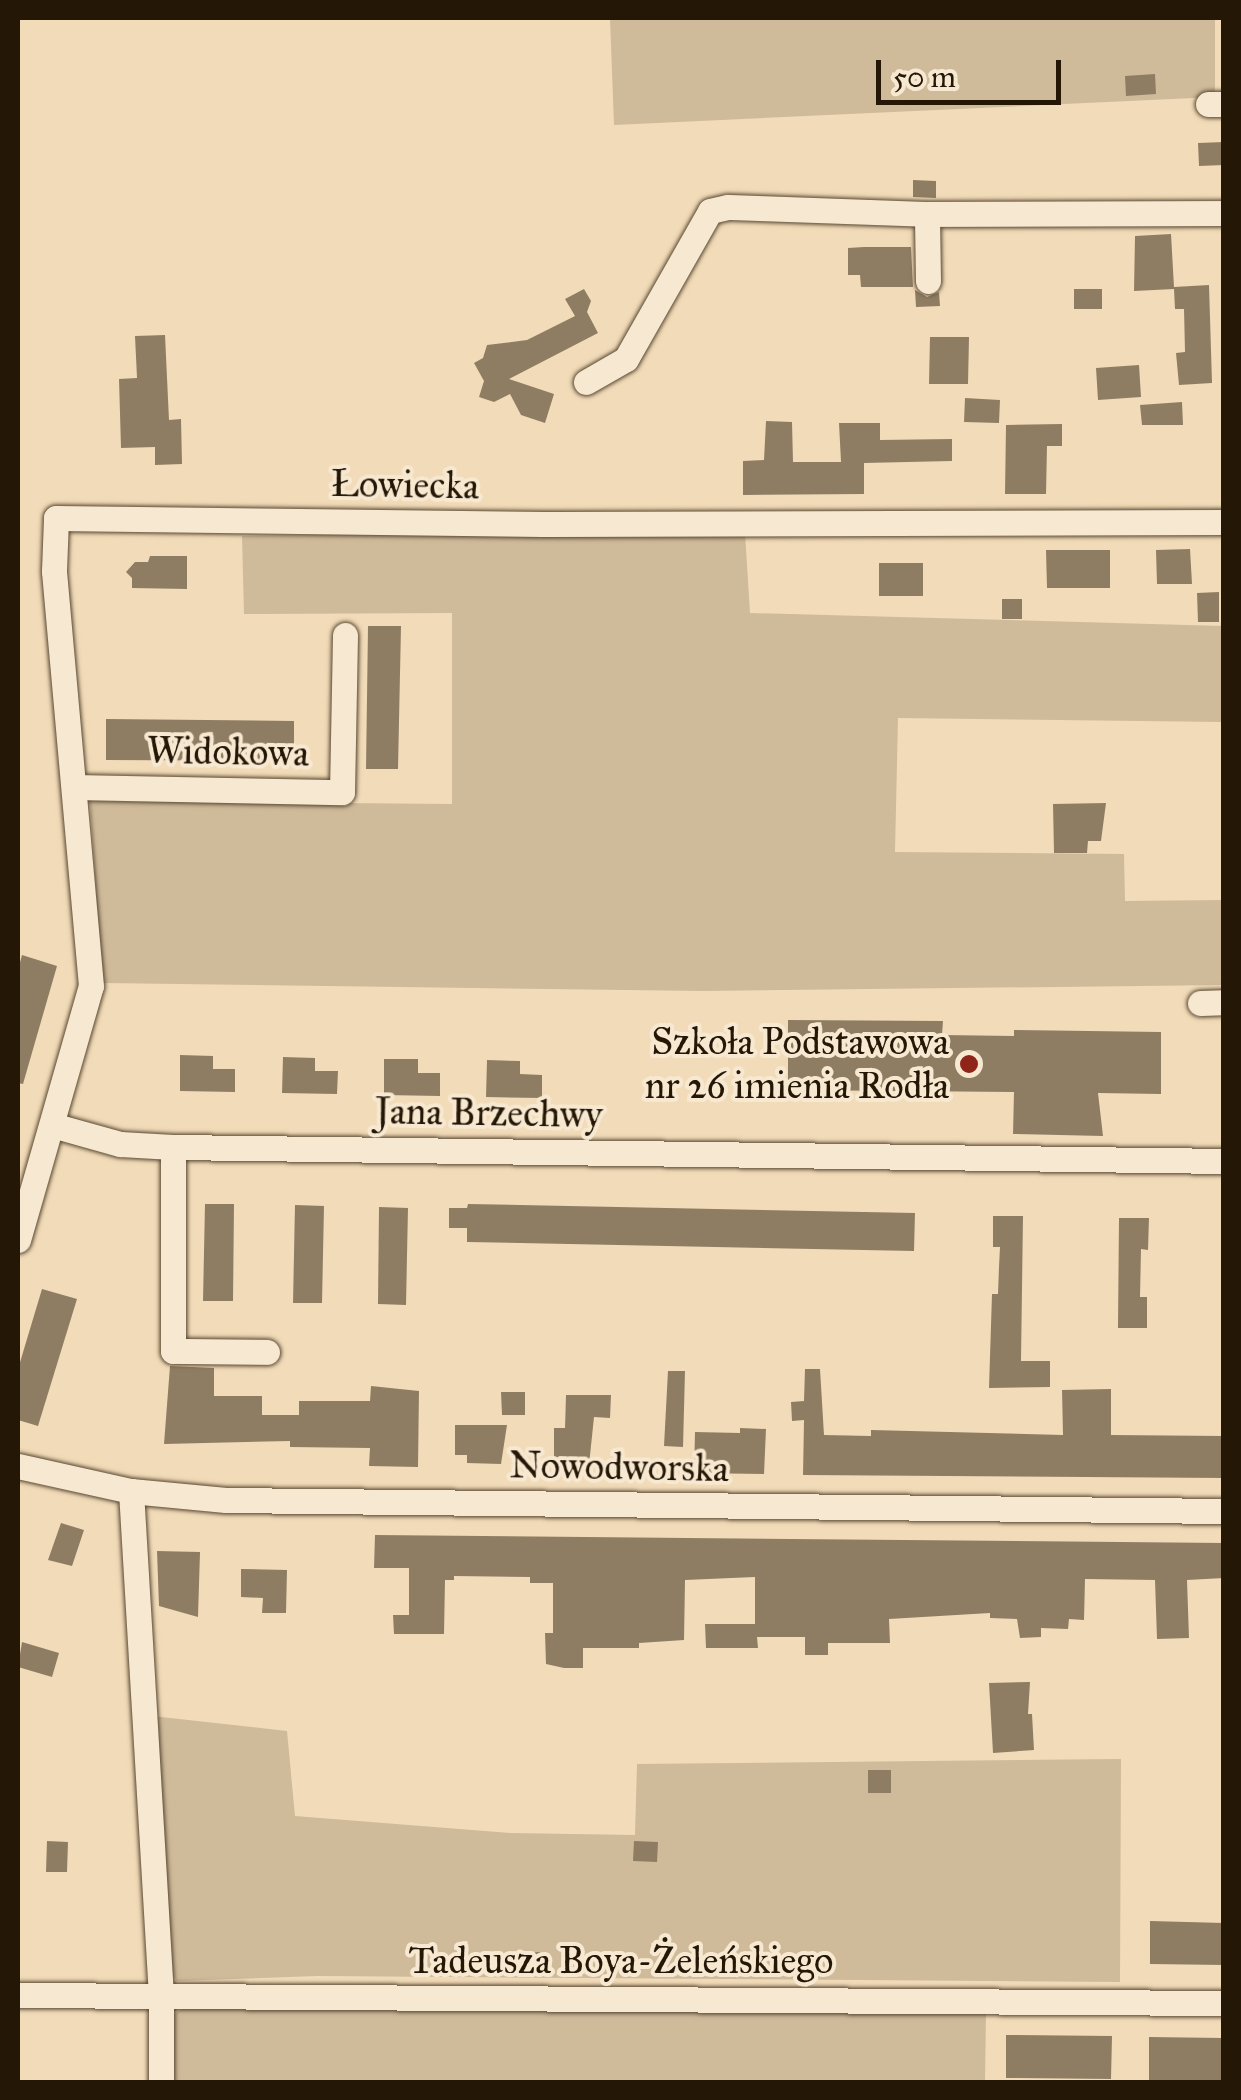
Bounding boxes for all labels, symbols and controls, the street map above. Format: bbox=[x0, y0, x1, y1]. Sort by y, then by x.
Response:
scale bar bbox=[881, 40, 1066, 102]
text: 50 m bbox=[893, 59, 956, 95]
street label: Łowiecka bbox=[331, 461, 479, 509]
street label: Widokowa bbox=[147, 728, 309, 776]
place label: Szkoła Podstawowa nr 26 imienia Rodła bbox=[645, 1019, 949, 1108]
marker: Szkoła Podstawowa nr 26 imienia Rodła bbox=[958, 1053, 980, 1075]
street label: Jana Brzechwy bbox=[375, 1088, 603, 1138]
street label: Nowodworska bbox=[509, 1442, 729, 1492]
street label: Tadeusza Boya-Żeleńskiego bbox=[409, 1938, 833, 1984]

